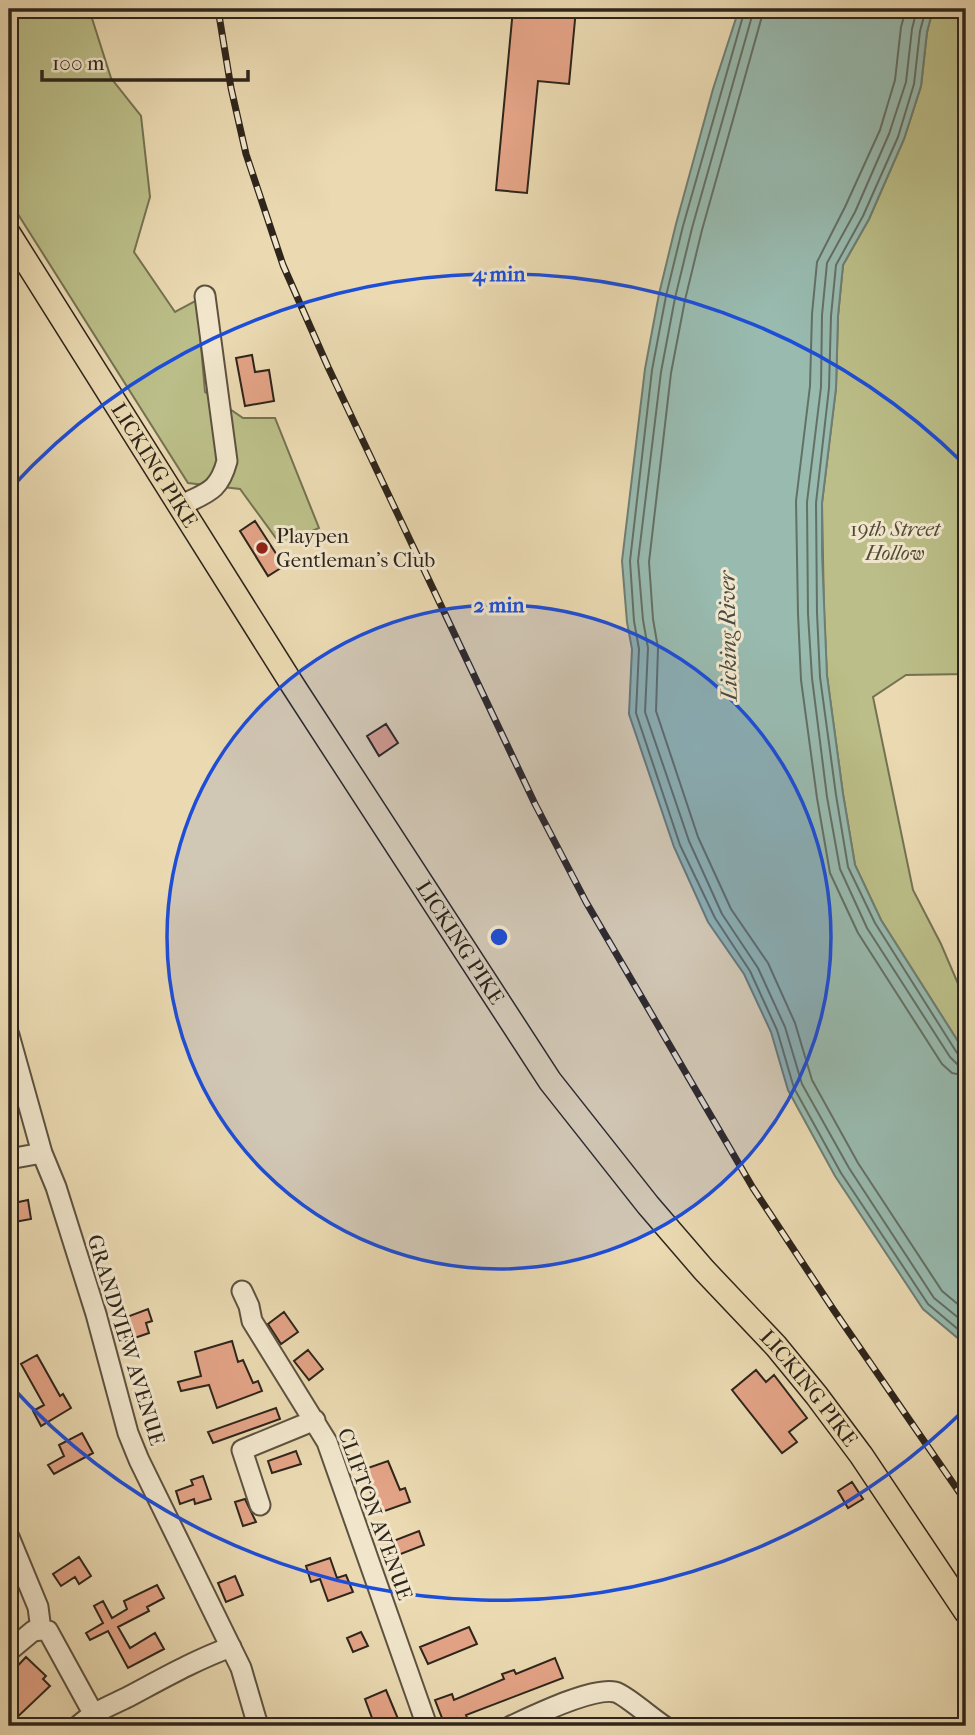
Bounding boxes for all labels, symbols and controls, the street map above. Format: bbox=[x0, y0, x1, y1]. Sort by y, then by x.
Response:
scale bar bbox=[42, 38, 248, 82]
text: 100 m bbox=[52, 51, 105, 75]
text: 4 min bbox=[472, 262, 526, 287]
street label: LICKING PIKE bbox=[106, 399, 202, 532]
park label: 19th Street Hollow bbox=[850, 517, 942, 565]
place label: Playpen Gentleman's Club bbox=[276, 524, 435, 572]
marker: Playpen Gentleman's Club bbox=[254, 540, 270, 556]
water label: Licking River bbox=[713, 569, 743, 703]
text: 2 min bbox=[473, 593, 525, 617]
street label: LICKING PIKE bbox=[411, 876, 509, 1009]
centre of rings bbox=[487, 925, 511, 949]
street label: GRANDVIEW AVENUE bbox=[83, 1232, 170, 1448]
street label: LICKING PIKE bbox=[755, 1325, 863, 1451]
street label: CLIFTON AVENUE bbox=[333, 1425, 417, 1603]

